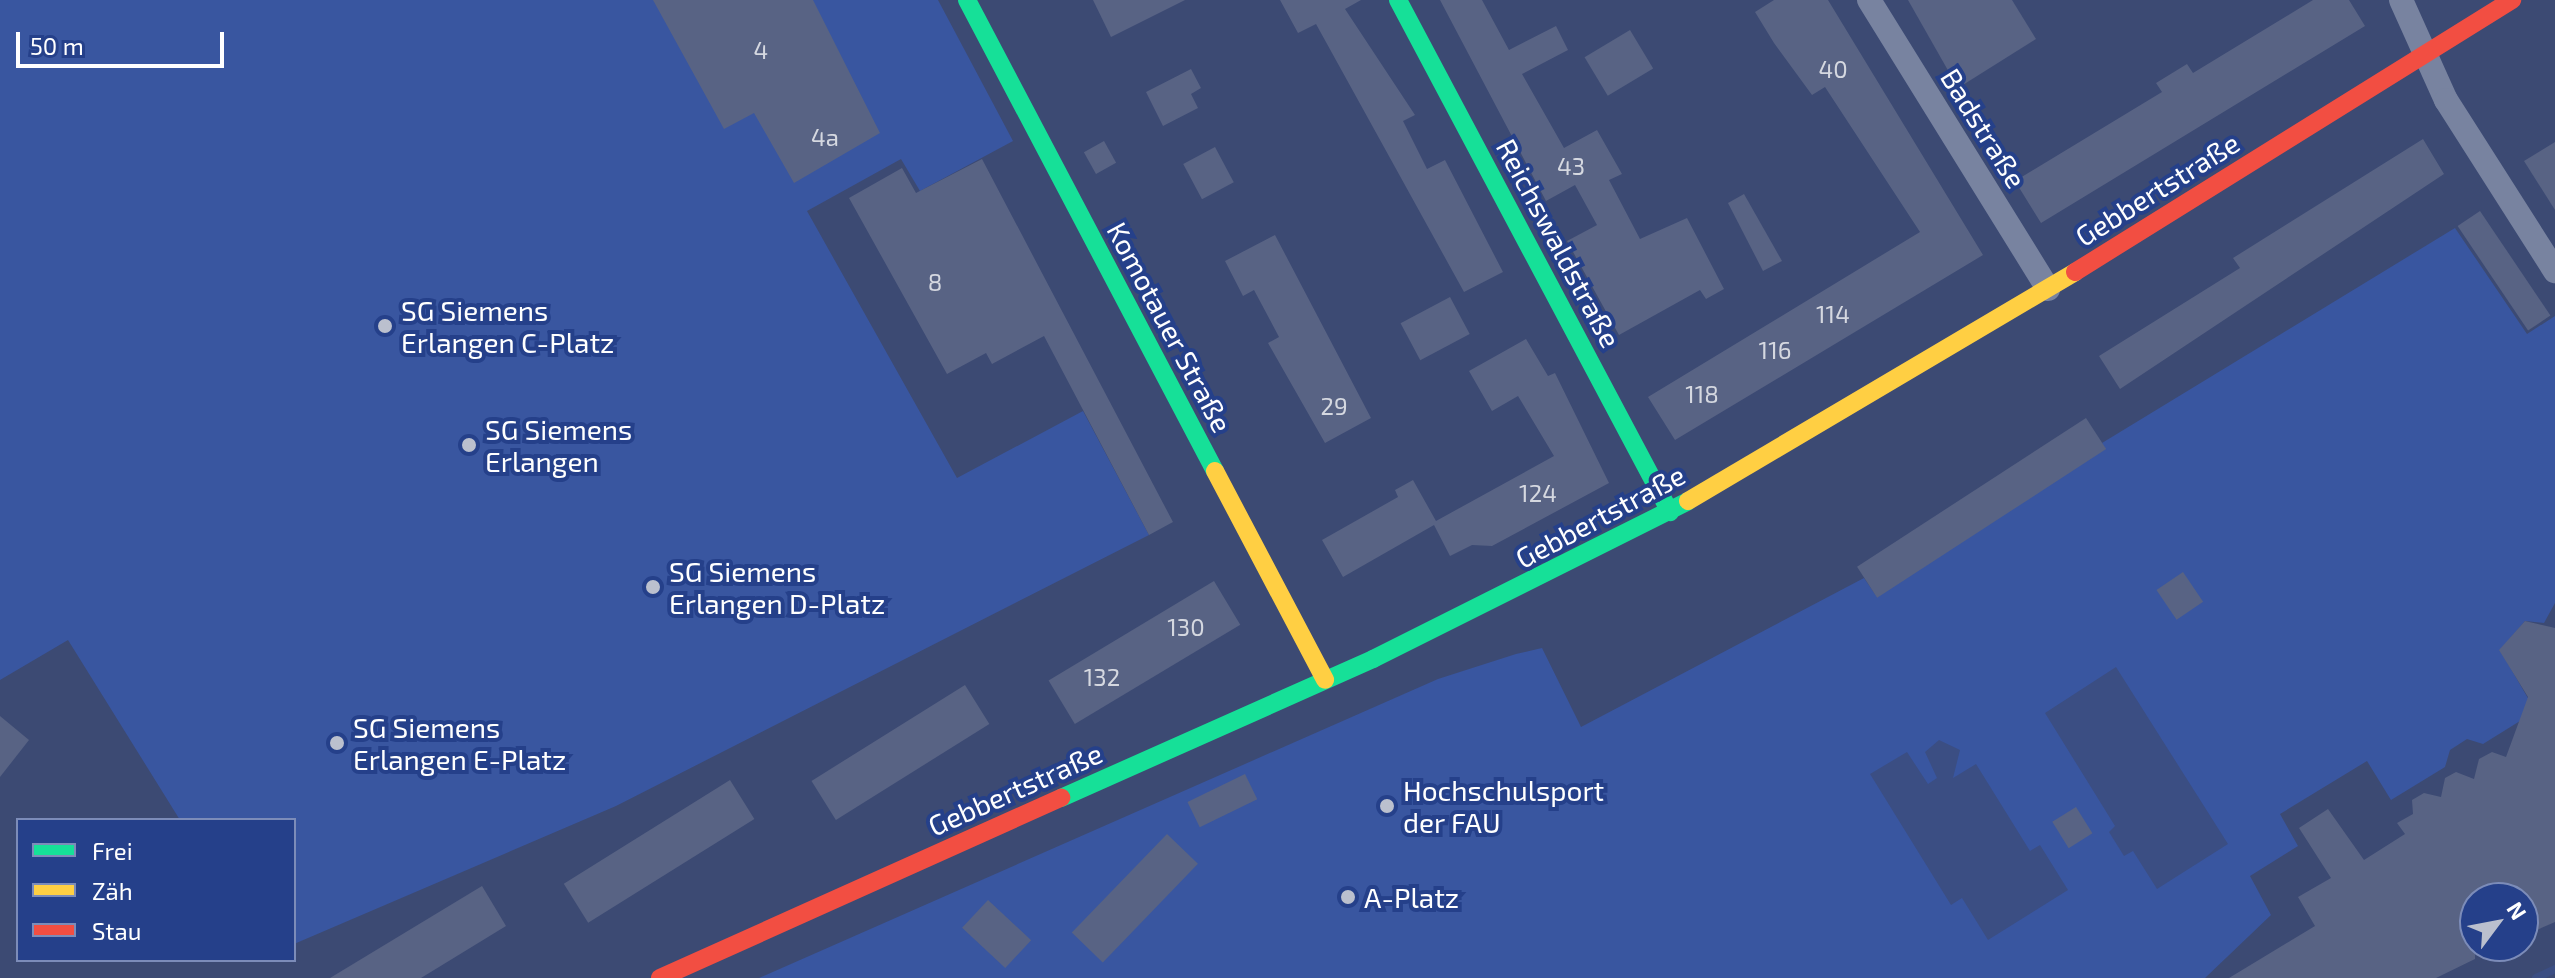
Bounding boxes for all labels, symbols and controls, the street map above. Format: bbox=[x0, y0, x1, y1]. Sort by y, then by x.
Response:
scale bar bbox=[20, 16, 228, 66]
text: 50 m bbox=[30, 31, 84, 60]
house number: 4 bbox=[754, 36, 768, 64]
house number: 40 bbox=[1818, 55, 1848, 83]
street label: Badstraße bbox=[1934, 62, 2034, 194]
house number: 4a bbox=[811, 123, 839, 151]
street label: Gebbertstraße bbox=[2069, 125, 2245, 253]
street label: Reichswaldstraße bbox=[1490, 133, 1628, 353]
house number: 43 bbox=[1557, 152, 1585, 180]
street label: Komotauer Straße bbox=[1100, 216, 1240, 438]
house number: 8 bbox=[928, 268, 942, 296]
place label: SG Siemens Erlangen C-Platz bbox=[401, 293, 614, 359]
house number: 114 bbox=[1816, 300, 1850, 328]
marker: SG Siemens Erlangen C-Platz bbox=[376, 317, 394, 335]
house number: 116 bbox=[1759, 336, 1791, 364]
house number: 118 bbox=[1685, 380, 1719, 408]
house number: 29 bbox=[1320, 392, 1348, 420]
place label: SG Siemens Erlangen bbox=[485, 412, 632, 478]
marker: SG Siemens Erlangen bbox=[460, 436, 478, 454]
street label: Gebbertstraße bbox=[1510, 457, 1690, 575]
house number: 124 bbox=[1519, 479, 1557, 507]
place label: SG Siemens Erlangen D-Platz bbox=[669, 554, 885, 620]
marker: SG Siemens Erlangen D-Platz bbox=[644, 578, 662, 596]
house number: 130 bbox=[1167, 613, 1205, 641]
house number: 132 bbox=[1084, 663, 1120, 691]
place label: SG Siemens Erlangen E-Platz bbox=[353, 710, 566, 776]
marker: SG Siemens Erlangen E-Platz bbox=[328, 734, 346, 752]
street label: Gebbertstraße bbox=[923, 736, 1107, 842]
place label: Hochschulsport der FAU bbox=[1403, 773, 1604, 839]
marker: Hochschulsport der FAU bbox=[1378, 797, 1396, 815]
legend bbox=[16, 818, 296, 962]
text: Frei bbox=[92, 836, 133, 865]
text: Zäh bbox=[92, 876, 133, 905]
place label: A-Platz bbox=[1364, 880, 1459, 914]
north arrow bbox=[2459, 882, 2539, 962]
marker: A-Platz bbox=[1339, 888, 1357, 906]
text: N bbox=[2502, 897, 2533, 924]
text: Stau bbox=[92, 916, 141, 945]

